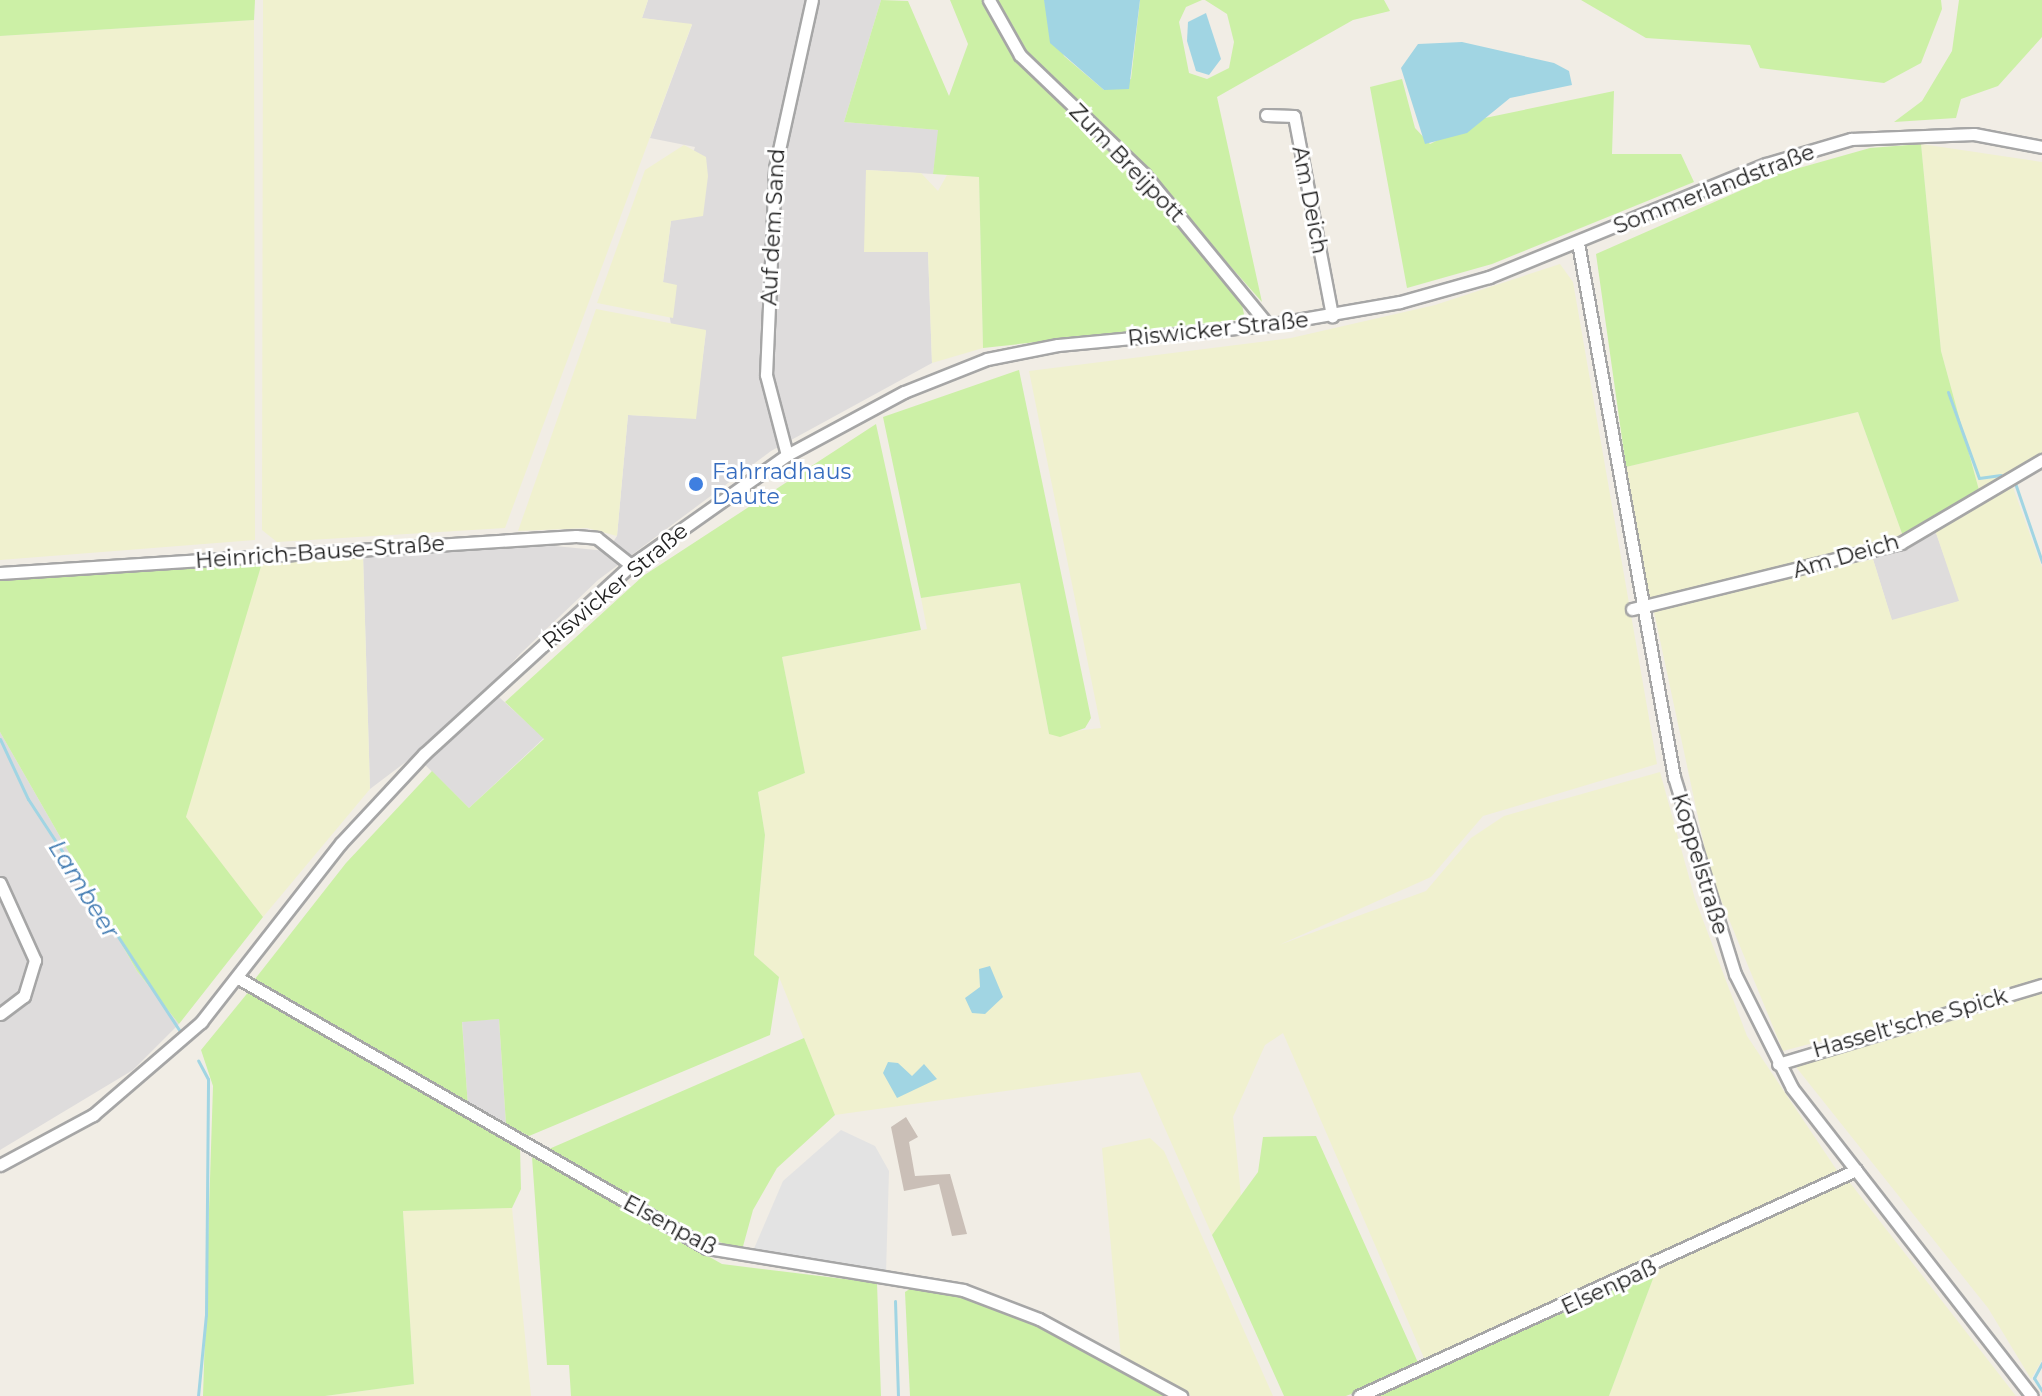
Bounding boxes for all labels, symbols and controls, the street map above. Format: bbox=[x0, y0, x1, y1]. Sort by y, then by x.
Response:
street label: Zum Breijpott bbox=[1064, 98, 1190, 228]
street label: Sommerlandstraße bbox=[1610, 138, 1818, 240]
street label: Am Deich bbox=[1287, 144, 1333, 256]
street label: Auf dem Sand bbox=[756, 148, 790, 306]
street label: Riswicker Straße bbox=[1126, 306, 1310, 352]
place label: Fahrradhaus Daute bbox=[712, 458, 851, 510]
marker: Fahrradhaus Daute bbox=[687, 475, 705, 493]
street label: Riswicker Straße bbox=[537, 517, 693, 655]
street label: Am Deich bbox=[1790, 528, 1902, 584]
street label: Heinrich-Bause-Straße bbox=[194, 530, 446, 574]
street label: Koppelstraße bbox=[1666, 790, 1734, 938]
water label: Lambeer bbox=[42, 834, 126, 944]
street label: Hasselt'sche Spick bbox=[1810, 983, 2010, 1063]
street label: Elsenpaß bbox=[619, 1189, 721, 1261]
street label: Elsenpaß bbox=[1557, 1253, 1661, 1321]

